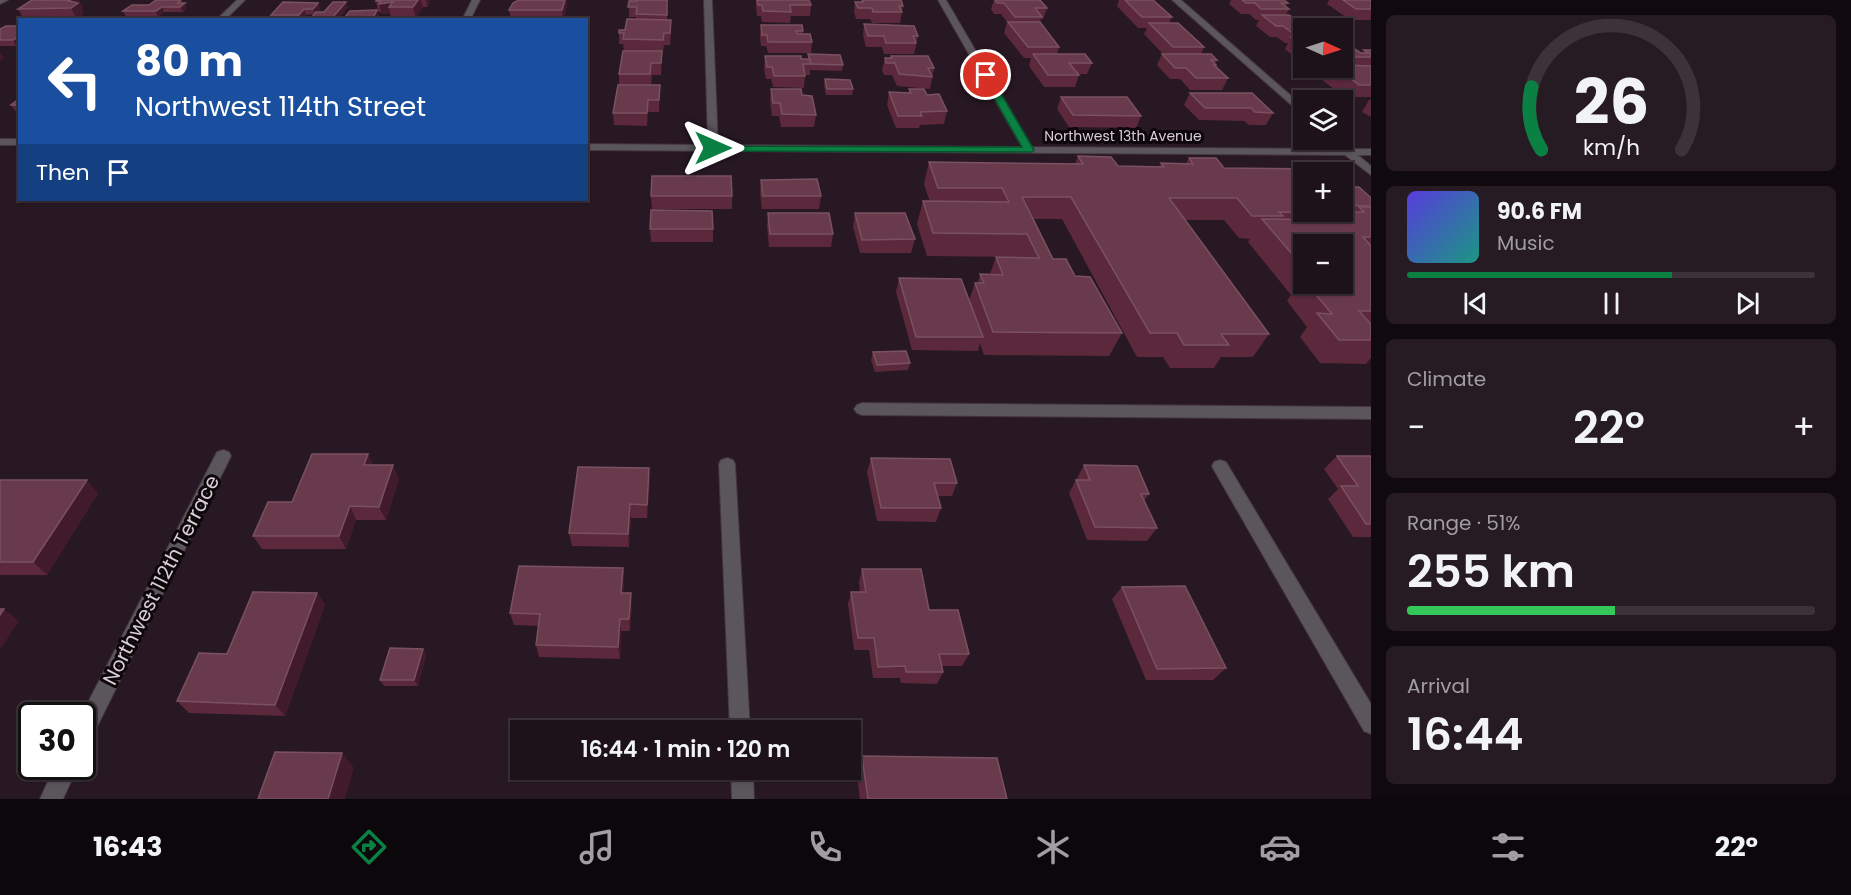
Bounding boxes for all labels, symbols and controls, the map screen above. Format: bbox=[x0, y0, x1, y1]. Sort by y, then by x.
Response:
north arrow bbox=[1293, 18, 1353, 78]
map controls bbox=[1293, 18, 1353, 294]
text: 80 m bbox=[135, 32, 243, 91]
icon: left bbox=[36, 42, 114, 120]
pin bbox=[960, 49, 1011, 100]
icon: arrive bbox=[969, 58, 1002, 91]
text: 26 bbox=[1573, 58, 1649, 146]
text: Northwest 114th Street bbox=[135, 88, 426, 125]
button: layers bbox=[1293, 90, 1353, 150]
position arrow bbox=[681, 116, 745, 180]
street label: Northwest 13th Avenue bbox=[1044, 126, 1202, 146]
text: km/h bbox=[1582, 132, 1640, 163]
icon: arrive bbox=[102, 156, 135, 189]
text: Then bbox=[36, 157, 90, 188]
button: + bbox=[1293, 162, 1353, 222]
text: 90.6 FM bbox=[1497, 196, 1582, 227]
text: Music bbox=[1497, 229, 1555, 257]
button: − bbox=[1293, 234, 1353, 294]
icon: previous bbox=[1459, 287, 1492, 320]
icon: pause bbox=[1595, 287, 1628, 320]
icon: next bbox=[1731, 287, 1764, 320]
text: Climate bbox=[1407, 365, 1486, 393]
text: 22° bbox=[1573, 396, 1645, 459]
text: − bbox=[1407, 404, 1425, 451]
text: + bbox=[1792, 404, 1815, 451]
street label: Northwest 112th Terrace bbox=[96, 470, 226, 690]
text: Range · 51% bbox=[1407, 509, 1520, 537]
text: 255 km bbox=[1407, 540, 1575, 603]
text: Arrival bbox=[1407, 672, 1470, 700]
speed limit sign: 30 bbox=[18, 702, 96, 780]
text: 16:44 bbox=[1407, 703, 1523, 766]
text: 16:44 · 1 min · 120 m bbox=[581, 734, 790, 765]
icon: directions bbox=[348, 826, 390, 868]
icon: music bbox=[576, 826, 618, 868]
icon: phone bbox=[804, 826, 846, 868]
icon: climate bbox=[1032, 826, 1074, 868]
icon: car bbox=[1259, 826, 1301, 868]
icon: filters bbox=[1487, 826, 1529, 868]
text: 16:43 bbox=[93, 828, 163, 865]
text: 22° bbox=[1715, 828, 1758, 865]

